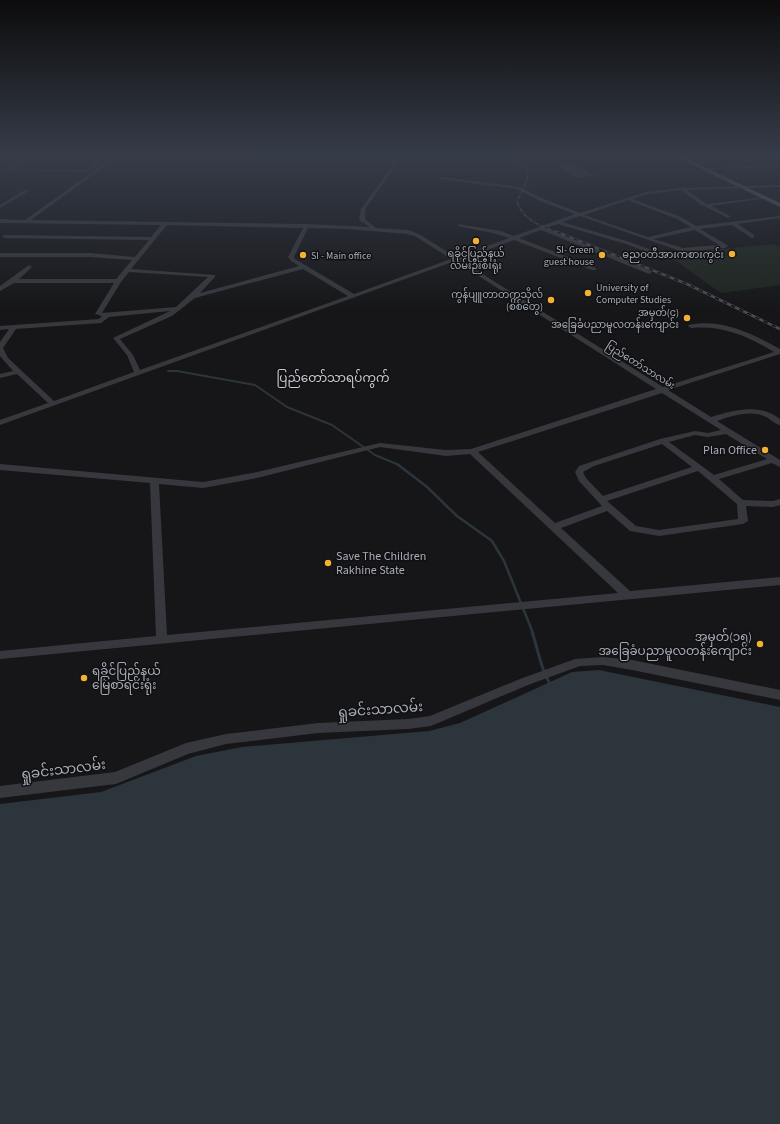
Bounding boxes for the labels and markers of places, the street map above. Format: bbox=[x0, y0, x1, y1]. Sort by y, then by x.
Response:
marker: ရခိုင်ပြည်နယ် လမ်းဉီးစီးရုံး bbox=[471, 236, 481, 246]
place label: SI- Green guest house bbox=[544, 243, 594, 269]
place label: ရခိုင်ပြည်နယ် လမ်းဉီးစီးရုံး bbox=[447, 246, 505, 274]
place label: ဓညဝတီအားကစားကွင်း bbox=[622, 247, 724, 263]
place label: SI - Main office bbox=[311, 249, 371, 263]
marker: ဓညဝတီအားကစားကွင်း bbox=[727, 249, 737, 259]
marker: SI - Main office bbox=[298, 250, 308, 260]
marker: SI- Green guest house bbox=[597, 250, 607, 260]
place label: University of Computer Studies bbox=[596, 281, 671, 307]
place label: ကွန်ပျူတာတက္ကသိုလ် (စစ်တွေ) bbox=[451, 287, 543, 315]
marker: University of Computer Studies bbox=[583, 288, 593, 298]
marker: ကွန်ပျူတာတက္ကသိုလ် (စစ်တွေ) bbox=[546, 295, 556, 305]
place label: အမှတ်(၄) အခြေခံပညာမူလတန်းကျောင်း bbox=[551, 305, 679, 333]
marker: အမှတ်(၄) အခြေခံပညာမူလတန်းကျောင်း bbox=[682, 313, 692, 323]
place label: Plan Office bbox=[703, 442, 757, 459]
marker: Plan Office bbox=[760, 445, 770, 455]
place label: Save The Children Rakhine State bbox=[336, 548, 426, 579]
marker: Save The Children Rakhine State bbox=[323, 558, 333, 568]
place label: အမှတ်(၁၅) အခြေခံပညာမူလတန်းကျောင်း bbox=[598, 628, 752, 661]
marker: အမှတ်(၁၅) အခြေခံပညာမူလတန်းကျောင်း bbox=[755, 639, 765, 649]
place label: ရခိုင်ပြည်နယ် မြေစာရင်းရုံး bbox=[92, 662, 161, 695]
marker: ရခိုင်ပြည်နယ် မြေစာရင်းရုံး bbox=[79, 673, 89, 683]

